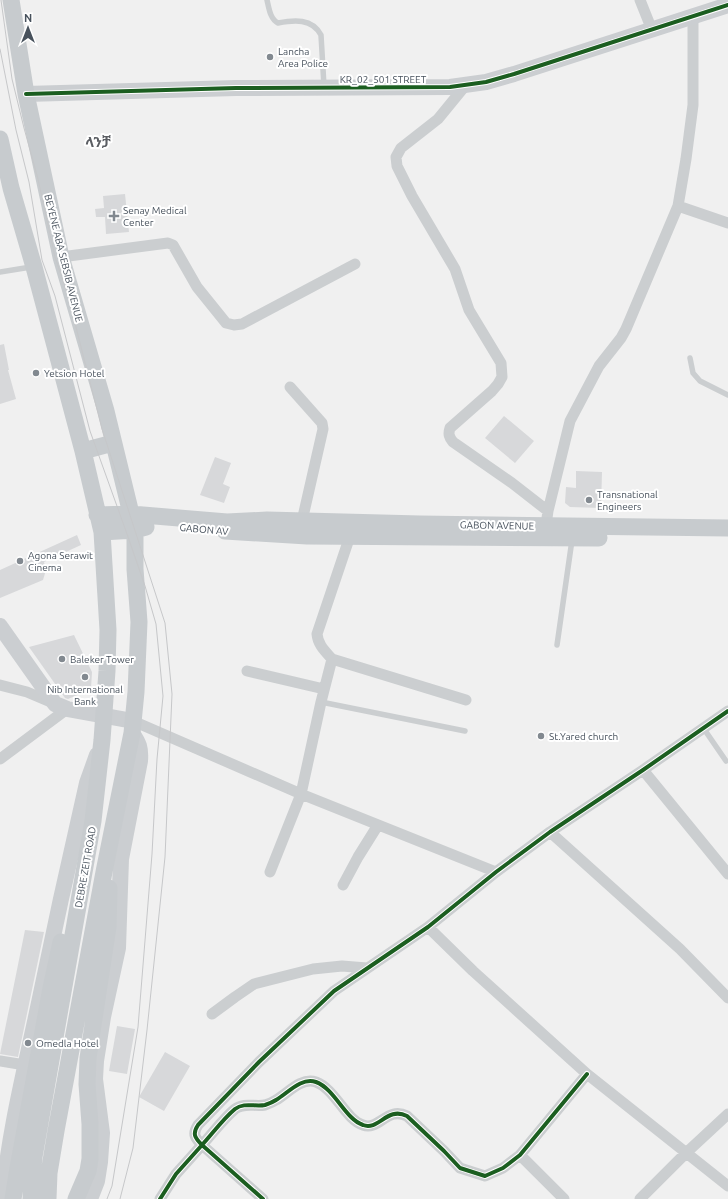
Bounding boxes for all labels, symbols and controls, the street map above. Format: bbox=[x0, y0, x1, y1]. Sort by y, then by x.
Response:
north arrow bbox=[8, 8, 48, 48]
text: N bbox=[24, 12, 32, 24]
place label: Lancha Area Police bbox=[278, 46, 328, 69]
marker: Lancha Area Police bbox=[265, 52, 275, 62]
street label: KR_02_501 STREET bbox=[340, 74, 427, 85]
district label: ላንቻ bbox=[85, 134, 111, 150]
street label: BEYENE ABA SEBSIB AVENUE bbox=[42, 193, 85, 323]
place label: Senay Medical Center bbox=[123, 205, 187, 228]
marker: Senay Medical Center bbox=[108, 210, 120, 222]
marker: Yetsion Hotel bbox=[31, 368, 41, 378]
place label: Yetsion Hotel bbox=[44, 368, 105, 379]
place label: Transnational Engineers bbox=[597, 489, 658, 512]
marker: Transnational Engineers bbox=[584, 495, 594, 505]
street label: GABON AVENUE bbox=[460, 519, 535, 532]
street label: GABON AV bbox=[179, 522, 229, 537]
place label: Agona Serawit Cinema bbox=[28, 550, 93, 573]
marker: Agona Serawit Cinema bbox=[15, 556, 25, 566]
marker: Baleker Tower bbox=[57, 654, 67, 664]
place label: Baleker Tower bbox=[70, 654, 134, 665]
marker: Nib International Bank bbox=[80, 672, 90, 682]
place label: Nib International Bank bbox=[47, 684, 123, 707]
marker: St.Yared church bbox=[536, 731, 546, 741]
place label: St.Yared church bbox=[549, 731, 618, 742]
street label: DEBRE ZEIT ROAD bbox=[73, 826, 98, 909]
marker: Omedla Hotel bbox=[23, 1038, 33, 1048]
place label: Omedla Hotel bbox=[36, 1038, 99, 1049]

